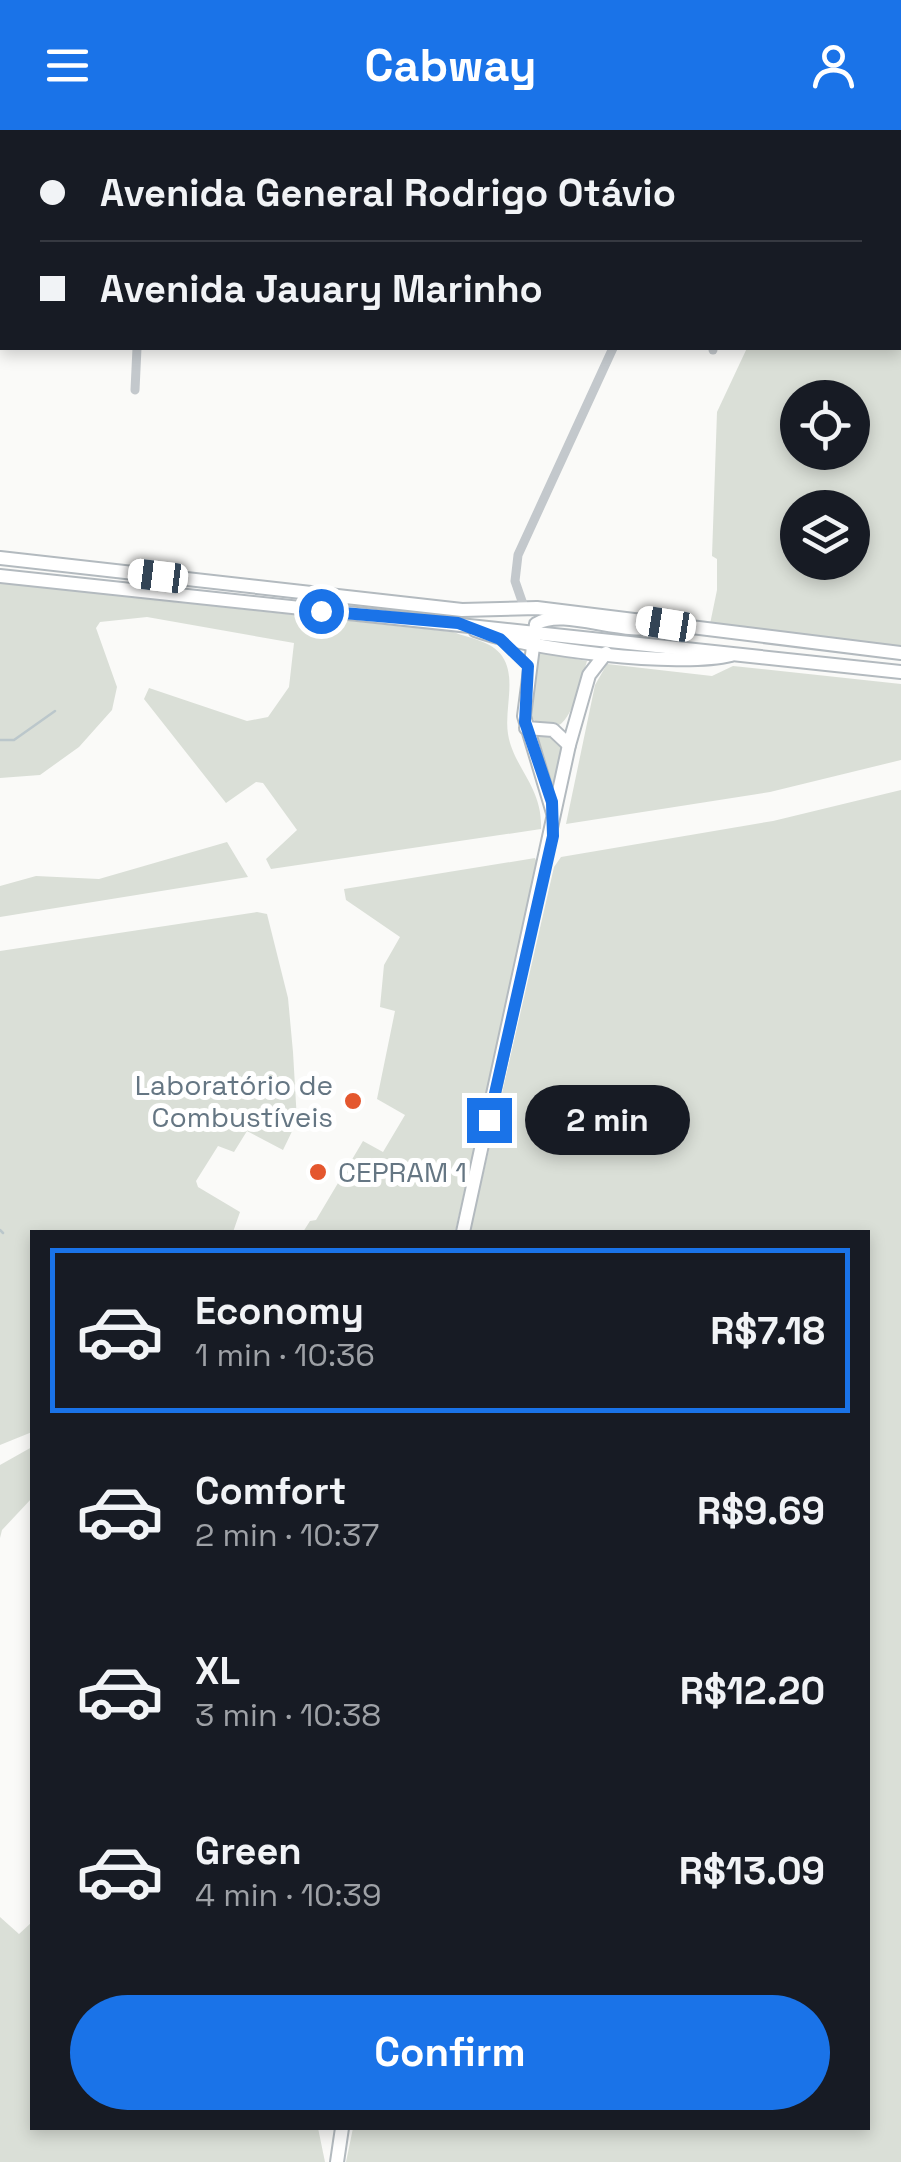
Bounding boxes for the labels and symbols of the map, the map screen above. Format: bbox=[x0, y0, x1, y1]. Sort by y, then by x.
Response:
car bbox=[126, 557, 190, 595]
route start bbox=[299, 589, 344, 634]
car bbox=[634, 604, 698, 644]
place label: Laboratório de Combustíveis bbox=[135, 1067, 333, 1135]
callout: 2 min bbox=[524, 1085, 689, 1155]
marker: Laboratório de Combustíveis bbox=[342, 1090, 364, 1112]
route end bbox=[467, 1098, 512, 1143]
place label: CEPRAM 1 bbox=[338, 1154, 467, 1190]
marker: CEPRAM 1 bbox=[307, 1161, 329, 1183]

